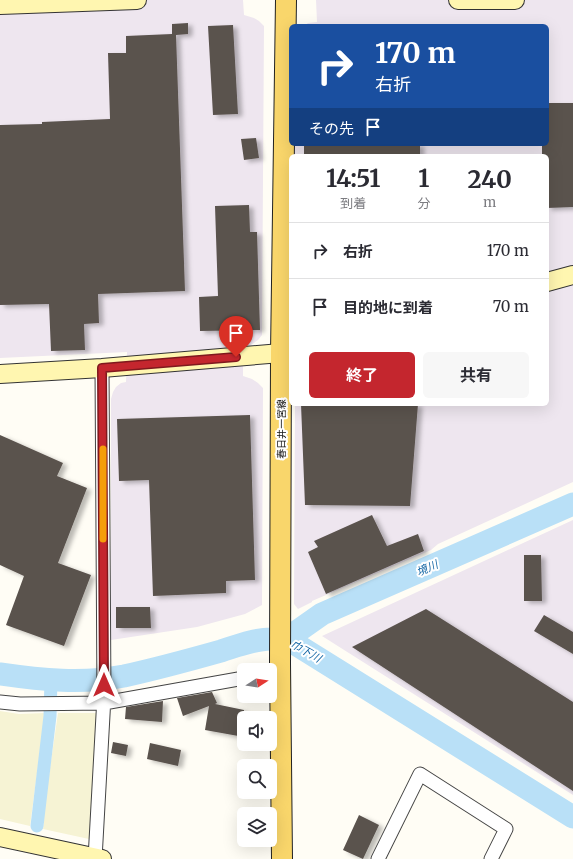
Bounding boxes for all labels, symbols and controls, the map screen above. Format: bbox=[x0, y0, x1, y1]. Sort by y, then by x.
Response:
text: 170 m bbox=[375, 35, 456, 71]
icon: right bbox=[309, 40, 361, 92]
text: 右折 bbox=[375, 73, 411, 96]
icon: arrive bbox=[362, 116, 384, 138]
text: その先 bbox=[309, 119, 354, 138]
text: 14:51 bbox=[326, 163, 380, 194]
text: 1 bbox=[418, 163, 429, 194]
text: 240 bbox=[467, 164, 512, 195]
text: m bbox=[483, 194, 496, 211]
text: 到着 bbox=[340, 195, 366, 212]
text: 分 bbox=[417, 195, 430, 212]
icon: right bbox=[309, 240, 331, 262]
text: 170 m bbox=[487, 241, 529, 260]
text: 右折 bbox=[343, 242, 373, 261]
icon: arrive bbox=[309, 296, 331, 318]
text: 70 m bbox=[493, 297, 529, 316]
text: 目的地に到着 bbox=[343, 298, 433, 317]
pin bbox=[219, 316, 253, 357]
icon: arrive bbox=[225, 322, 247, 344]
button: 終了 bbox=[309, 352, 415, 398]
button: 共有 bbox=[423, 352, 529, 398]
street label: 春日井一宮線 bbox=[275, 399, 288, 459]
water label: 境川 bbox=[414, 557, 441, 579]
water label: 巾下川 bbox=[288, 637, 325, 666]
north arrow bbox=[237, 663, 277, 703]
map controls bbox=[237, 663, 277, 847]
position arrow bbox=[83, 664, 125, 706]
button: sound bbox=[237, 711, 277, 751]
button: search bbox=[237, 759, 277, 799]
button: layers bbox=[237, 807, 277, 847]

